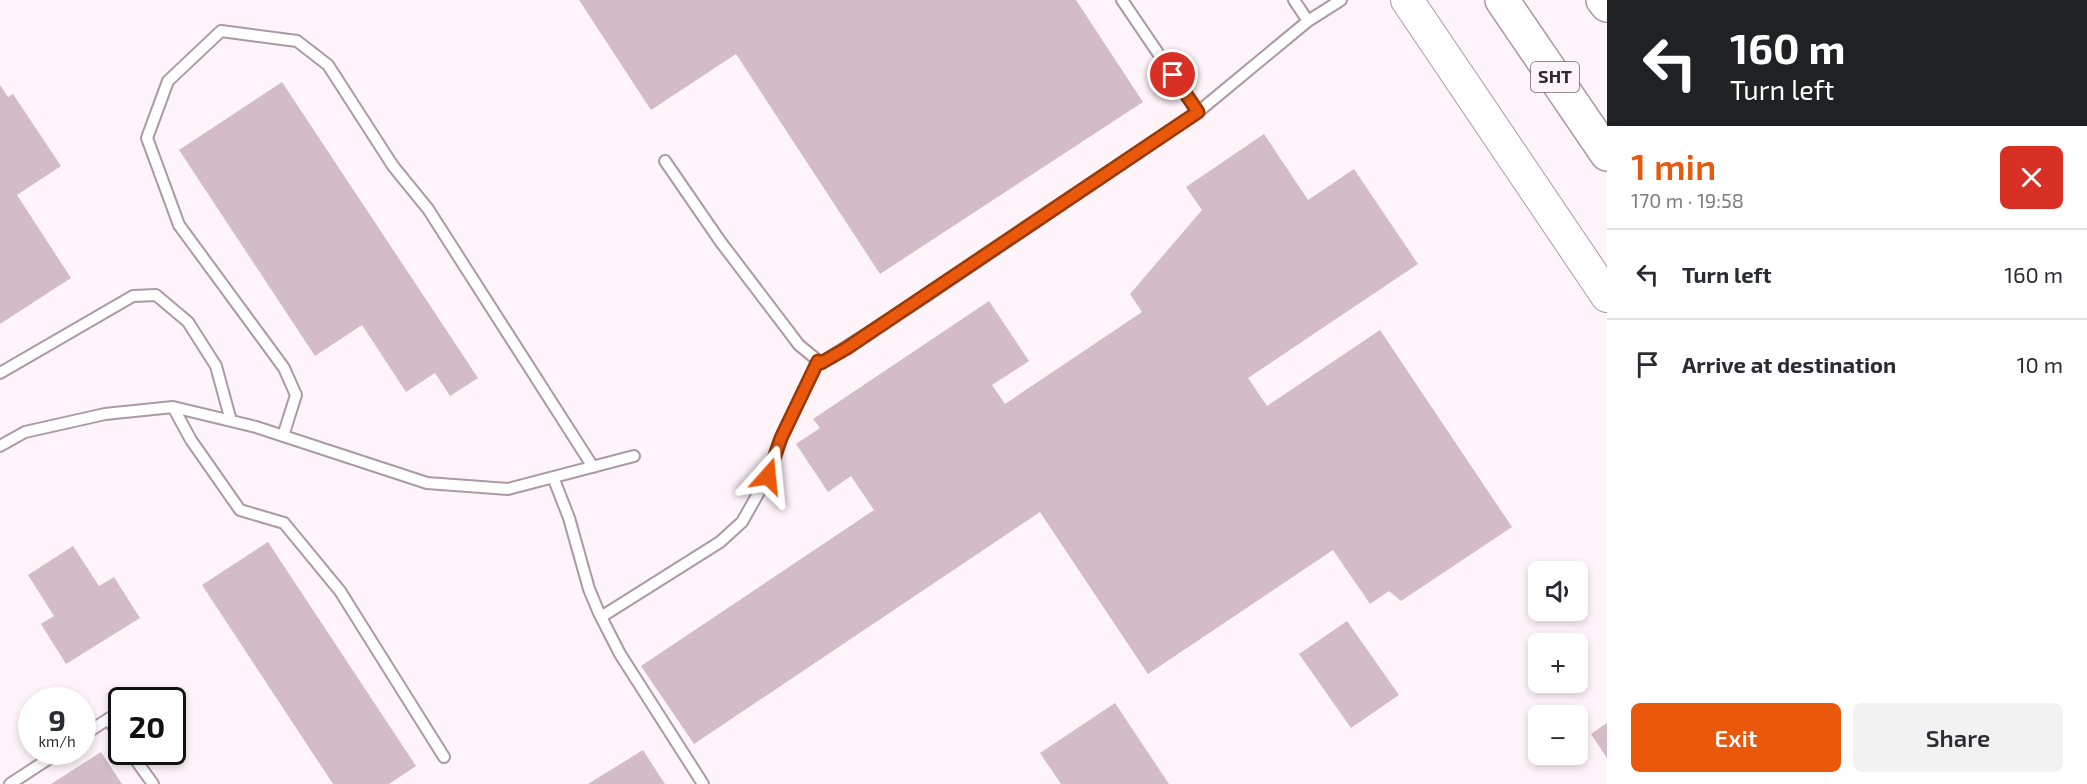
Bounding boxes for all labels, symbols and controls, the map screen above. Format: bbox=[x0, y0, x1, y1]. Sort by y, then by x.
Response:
text: 160 m bbox=[1730, 22, 1846, 72]
icon: left bbox=[1631, 24, 1709, 102]
pin bbox=[1147, 49, 1198, 100]
icon: arrive bbox=[1156, 58, 1189, 91]
road number: SHT bbox=[1531, 62, 1579, 92]
text: Turn left bbox=[1730, 73, 1834, 105]
text: 1 min bbox=[1631, 144, 1716, 187]
button: close bbox=[2000, 146, 2063, 209]
text: 170 m · 19:58 bbox=[1631, 188, 1744, 212]
icon: left bbox=[1631, 258, 1664, 291]
text: Turn left bbox=[1682, 261, 1771, 287]
text: 160 m bbox=[2004, 261, 2063, 287]
icon: arrive bbox=[1631, 348, 1664, 381]
text: Arrive at destination bbox=[1682, 351, 1896, 377]
text: 10 m bbox=[2017, 351, 2063, 377]
position arrow bbox=[736, 444, 800, 508]
map controls bbox=[1528, 561, 1588, 765]
button: sound bbox=[1528, 561, 1588, 621]
button: + bbox=[1528, 633, 1588, 693]
speed limit sign: 20 bbox=[108, 687, 186, 765]
text: 9 bbox=[48, 701, 66, 737]
button: Exit bbox=[1631, 703, 1841, 772]
button: Share bbox=[1853, 703, 2063, 772]
button: − bbox=[1528, 705, 1588, 765]
text: km/h bbox=[38, 732, 76, 750]

